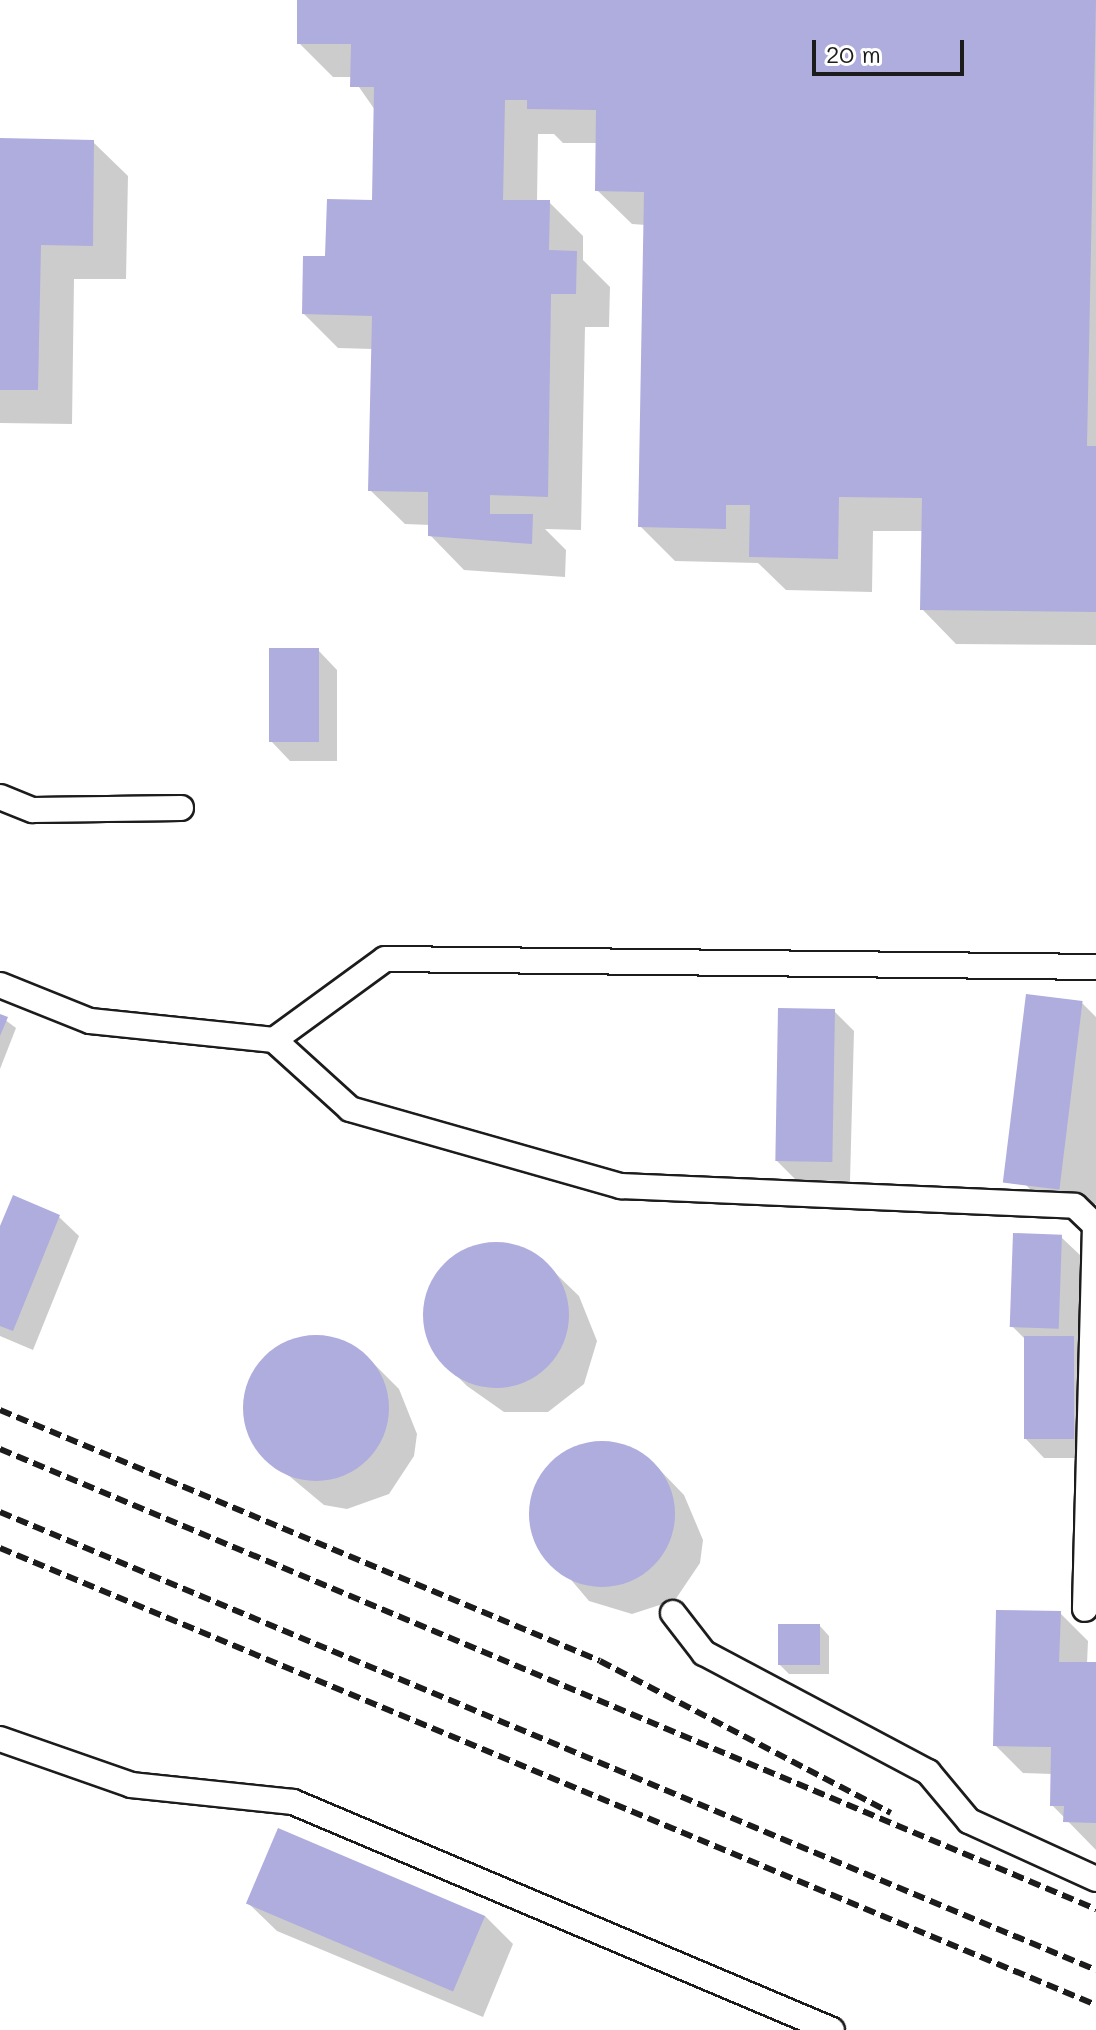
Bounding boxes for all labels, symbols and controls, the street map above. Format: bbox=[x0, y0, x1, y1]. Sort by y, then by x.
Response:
scale bar bbox=[816, 24, 968, 74]
text: 20 m bbox=[826, 38, 881, 69]

